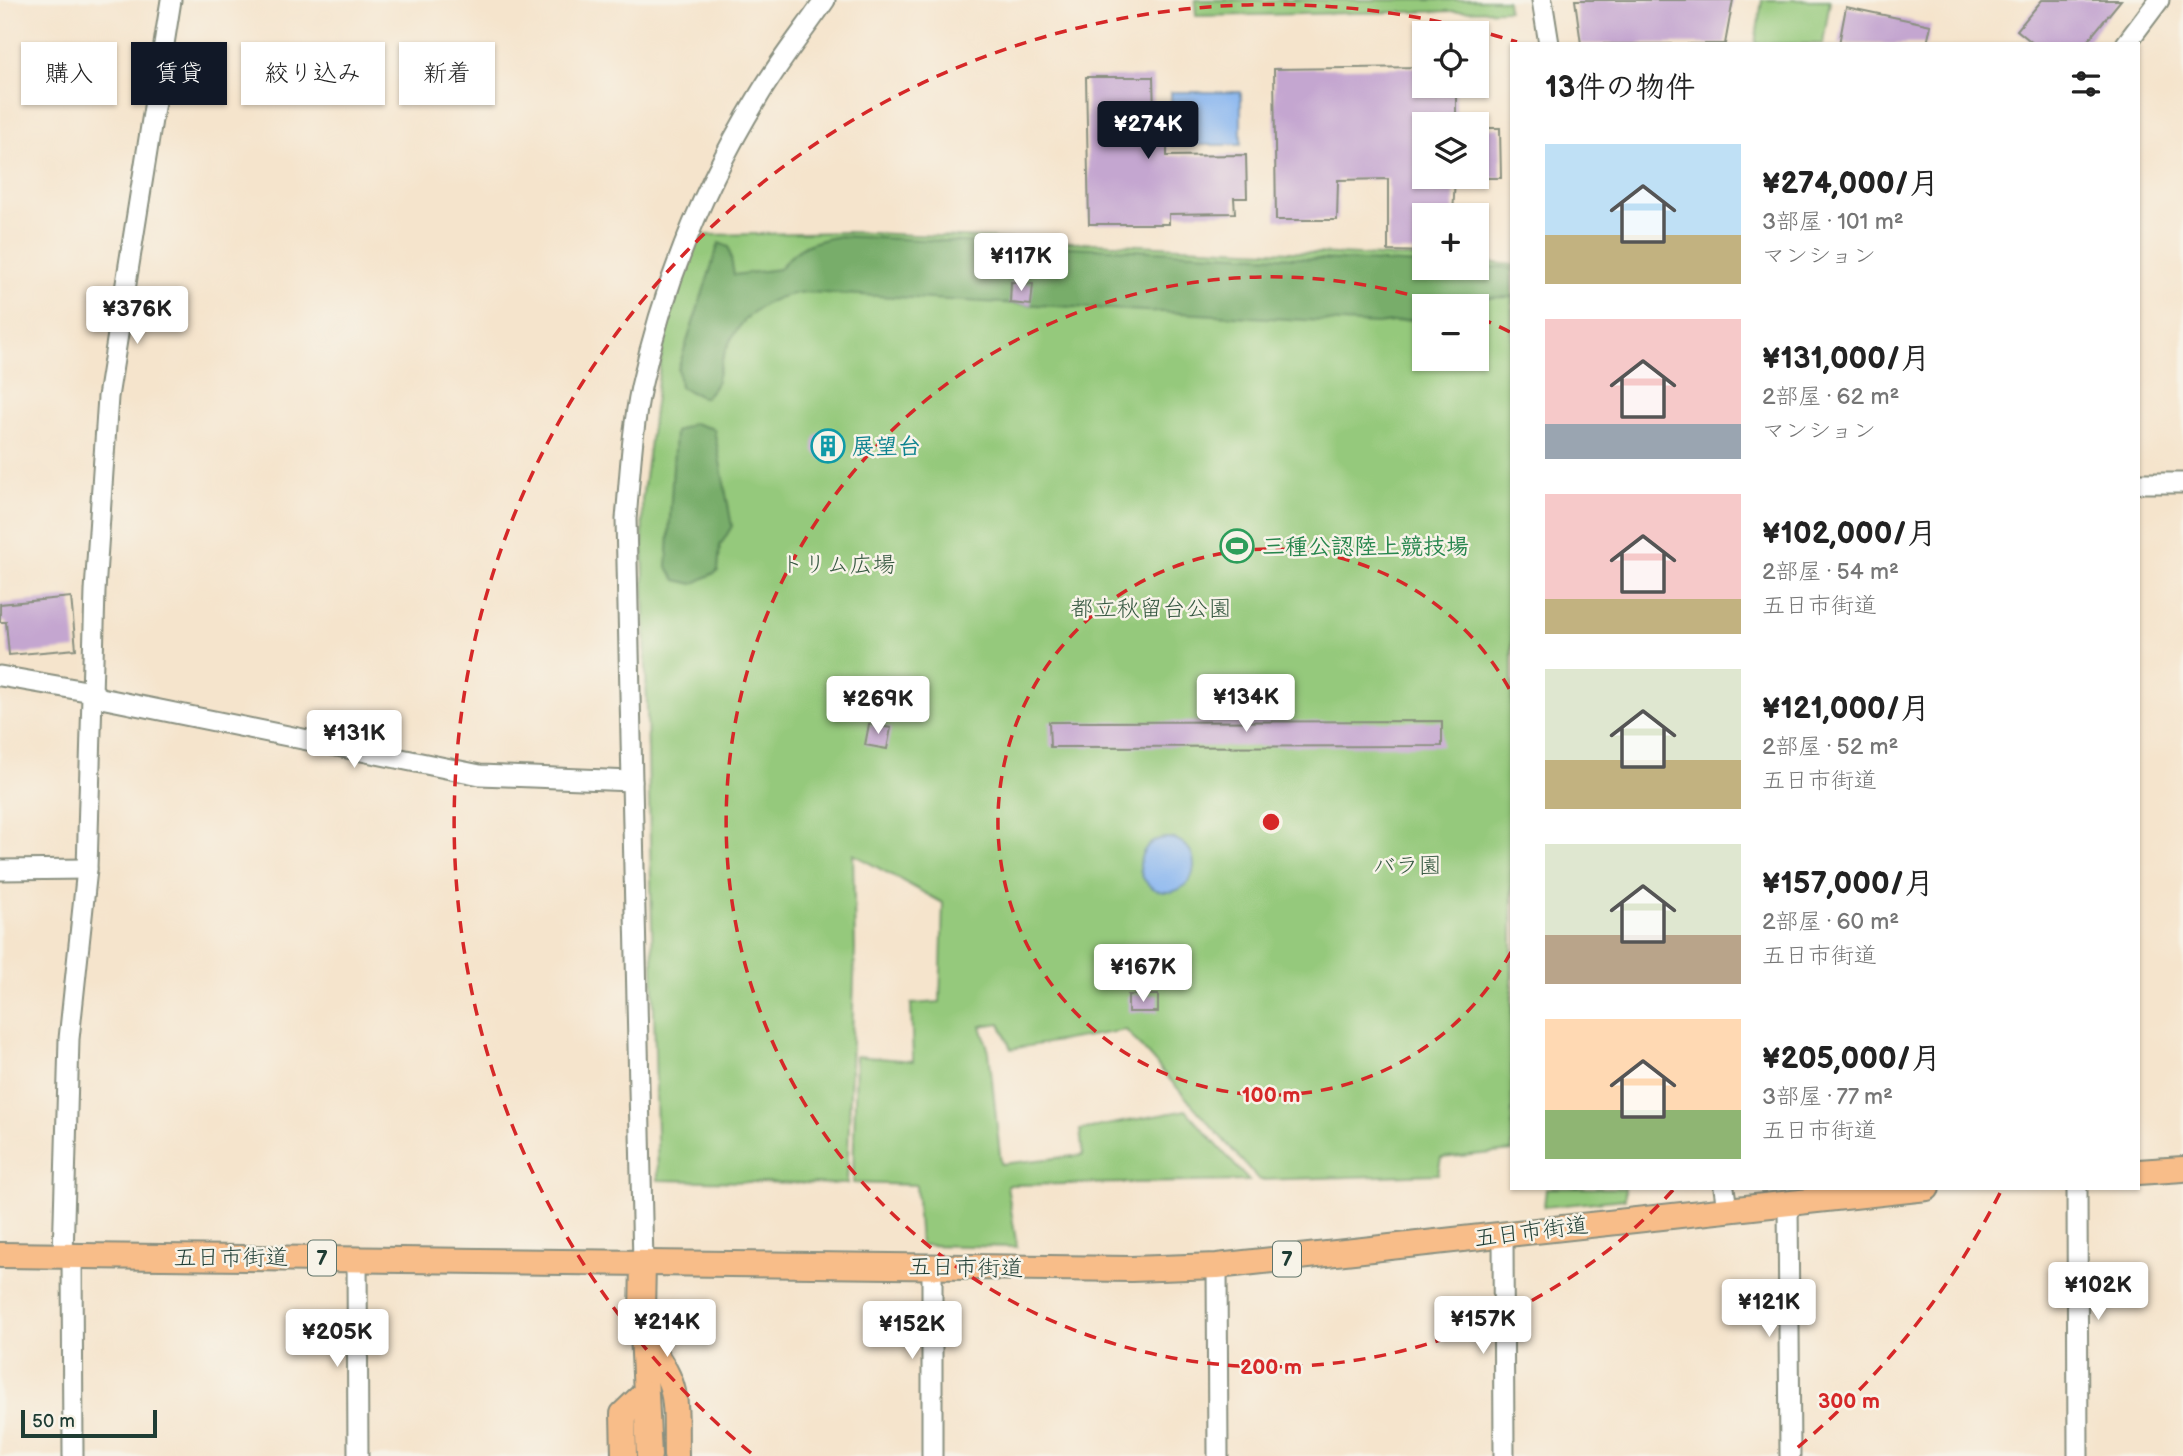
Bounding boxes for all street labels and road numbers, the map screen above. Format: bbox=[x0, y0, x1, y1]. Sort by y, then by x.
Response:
street label: 五日市街道 bbox=[1472, 1211, 1590, 1253]
road number: 7 bbox=[308, 1240, 336, 1276]
road number: 7 bbox=[1273, 1242, 1301, 1276]
street label: 五日市街道 bbox=[174, 1244, 289, 1272]
street label: 五日市街道 bbox=[908, 1253, 1024, 1283]

